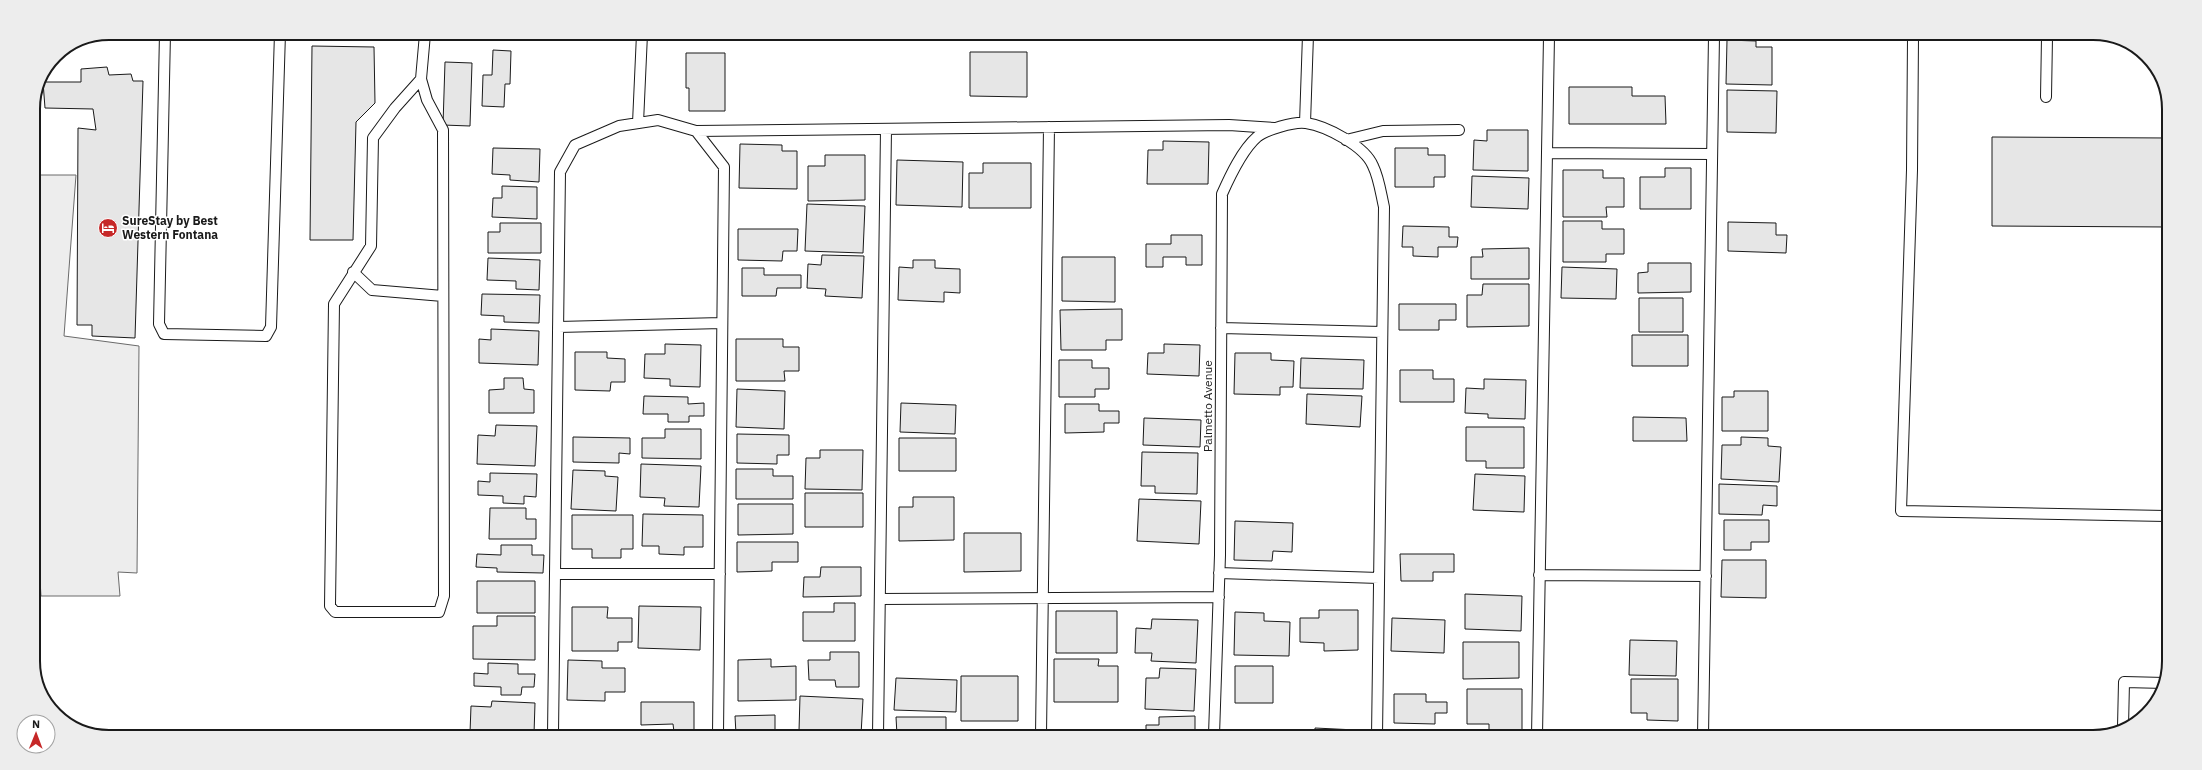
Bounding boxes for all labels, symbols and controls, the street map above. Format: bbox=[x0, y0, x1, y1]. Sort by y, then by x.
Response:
place label: SureStay by Best Western Fontana bbox=[122, 213, 218, 242]
hotel icon: SureStay by Best Western Fontana bbox=[97, 217, 119, 239]
street label: Palmetto Avenue bbox=[1200, 360, 1215, 452]
north arrow bbox=[16, 714, 56, 754]
text: N bbox=[32, 717, 40, 731]

